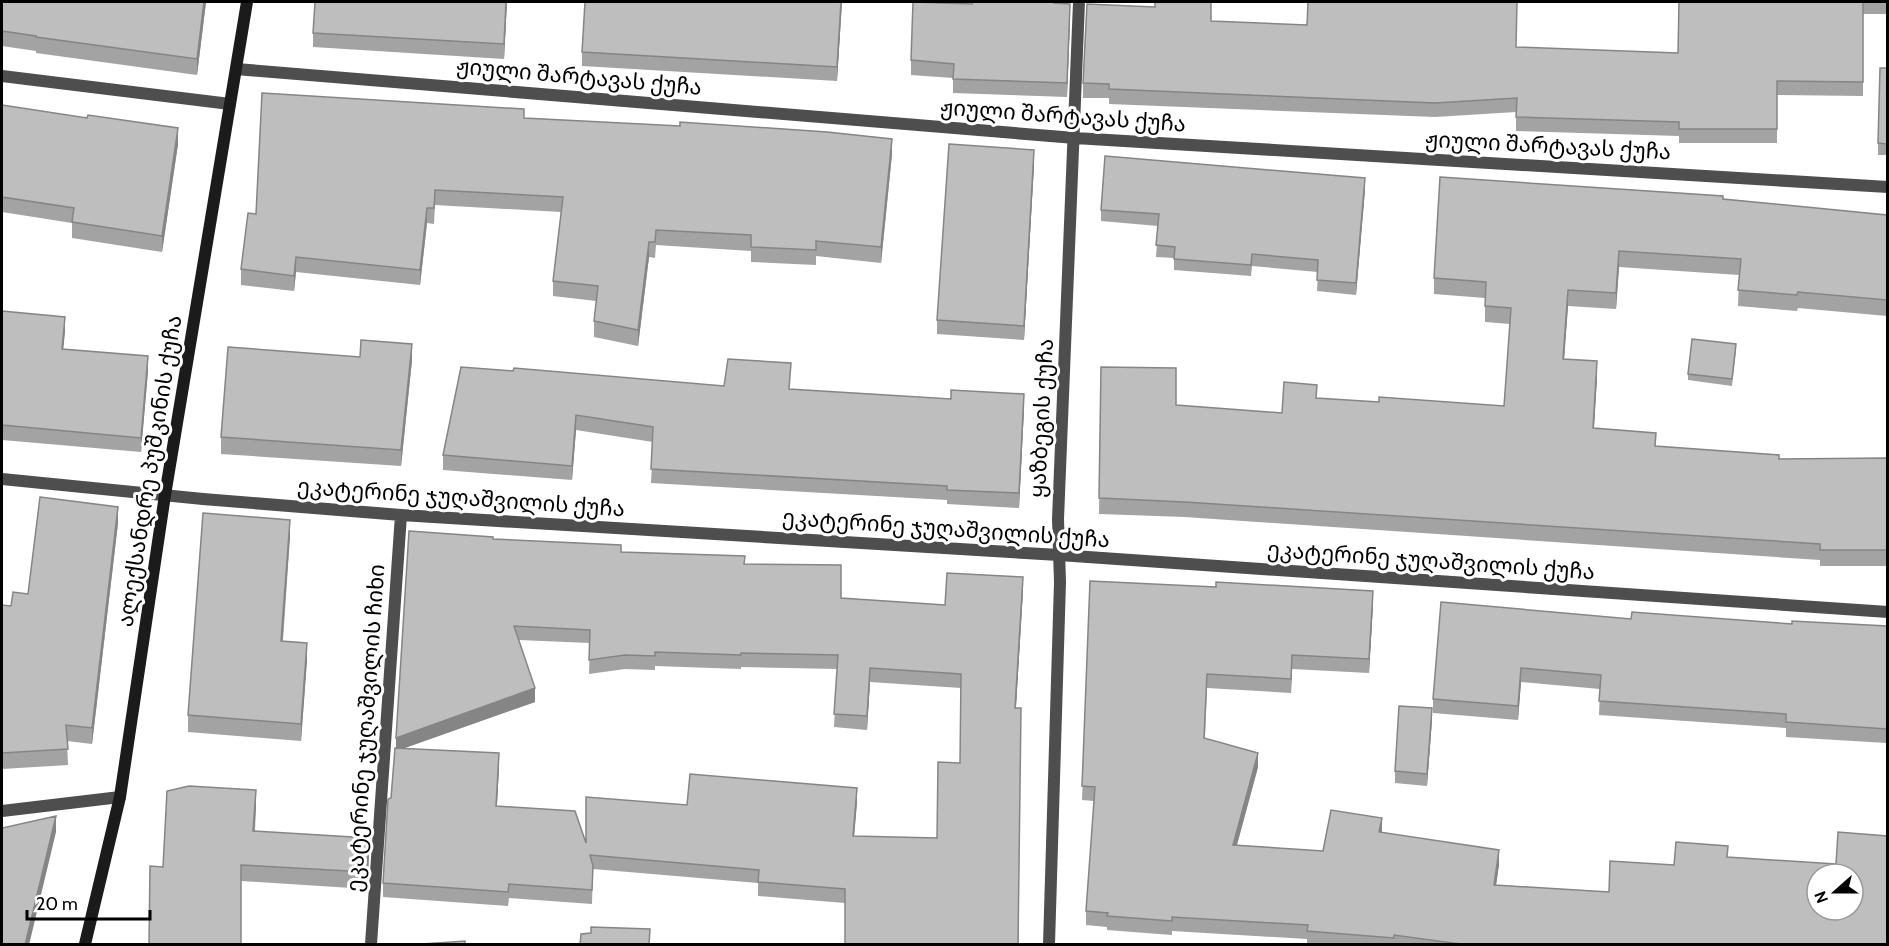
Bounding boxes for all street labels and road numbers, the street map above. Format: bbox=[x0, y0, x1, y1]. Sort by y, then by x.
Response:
street label: ჟიული შარტავას ქუჩა bbox=[455, 52, 703, 101]
street label: ჟიული შარტავას ქუჩა bbox=[939, 93, 1187, 138]
street label: ჟიული შარტავას ქუჩა bbox=[1424, 126, 1672, 165]
street label: ალექსანდრე პუშკინის ქუჩა bbox=[112, 313, 187, 629]
street label: ყაზბეგის ქუჩა bbox=[1024, 338, 1059, 498]
street label: ეკატერინე ჯუღაშვილის ქუჩა bbox=[296, 473, 626, 522]
street label: ეკატერინე ჯუღაშვილის ქუჩა bbox=[781, 504, 1111, 553]
street label: ეკატერინე ჯუღაშვილის ქუჩა bbox=[1266, 536, 1596, 585]
street label: ეკატერინე ჯუღაშვილის ჩიხი bbox=[341, 563, 390, 893]

